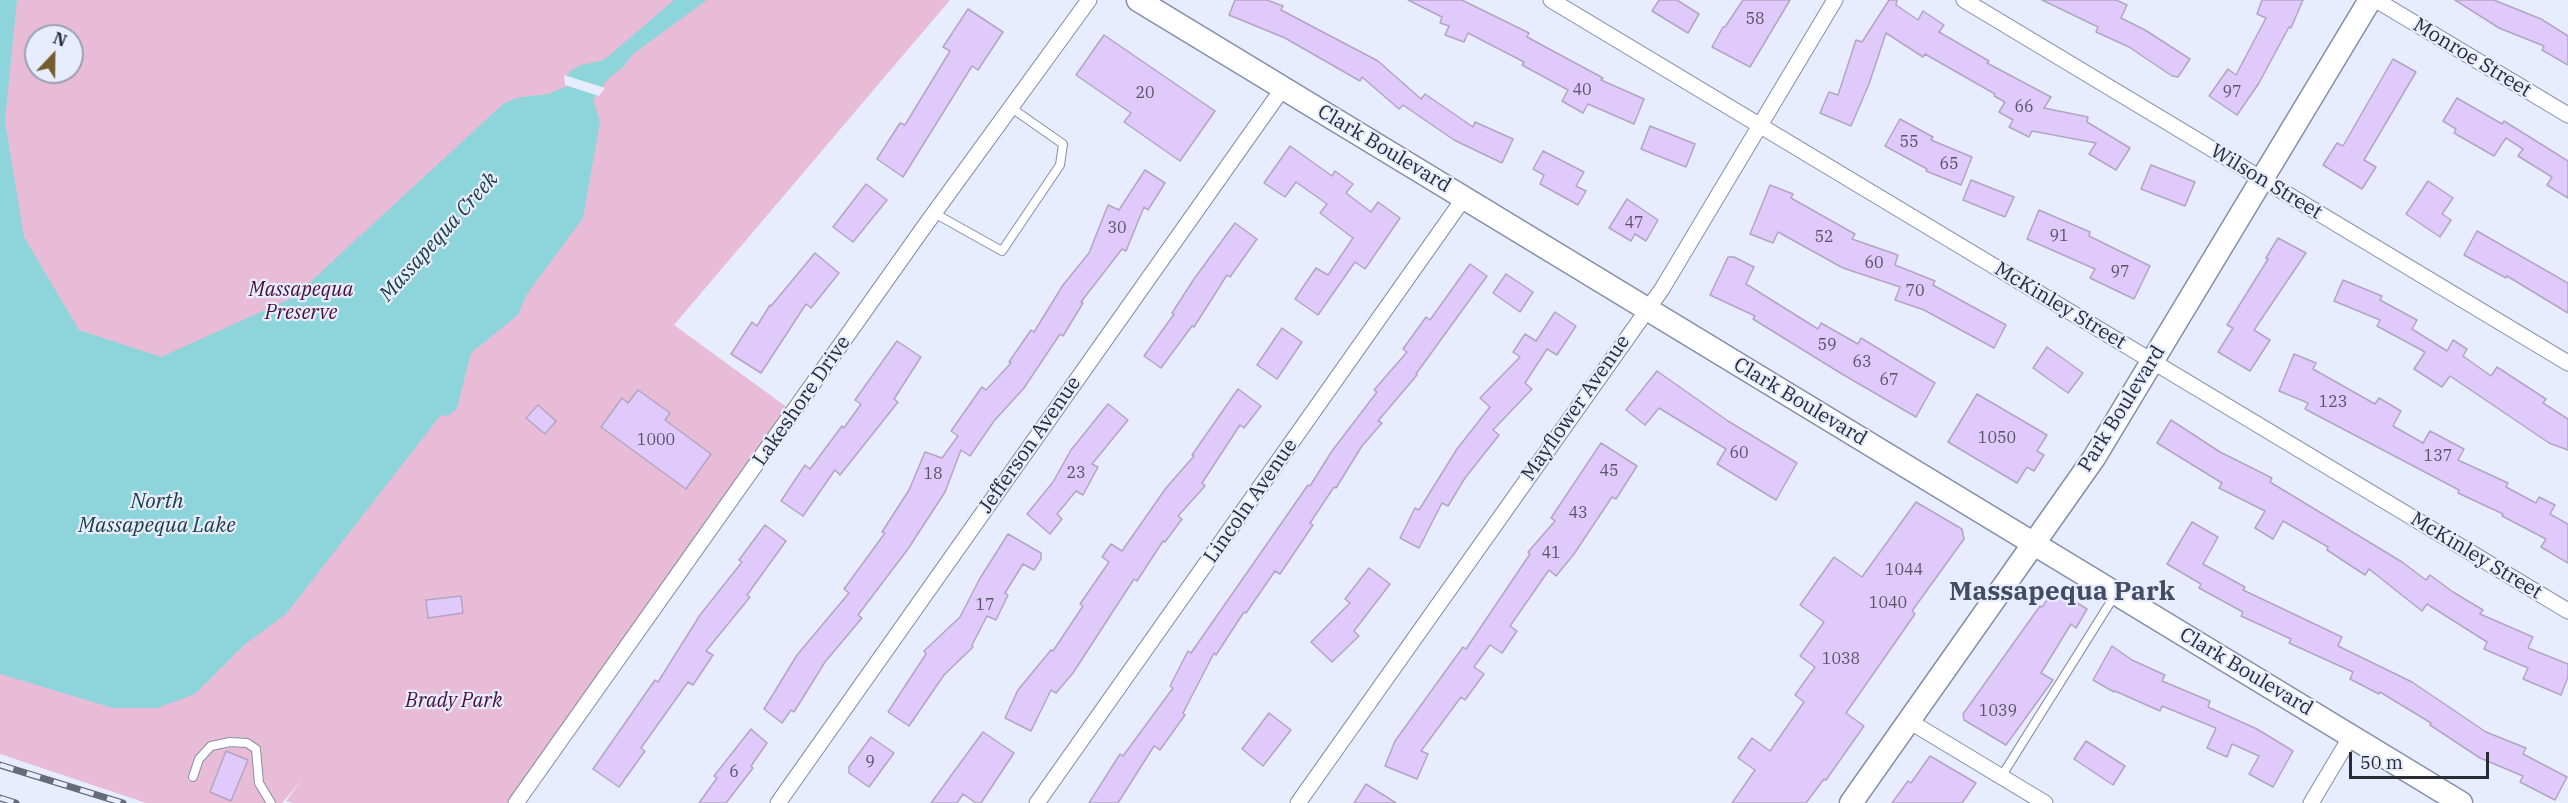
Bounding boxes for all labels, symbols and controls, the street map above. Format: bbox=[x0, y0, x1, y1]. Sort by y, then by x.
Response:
house number: 58 bbox=[1745, 9, 1765, 29]
street label: Monroe Street bbox=[2409, 13, 2535, 103]
north arrow bbox=[24, 24, 84, 84]
text: N bbox=[50, 28, 70, 51]
house number: 40 bbox=[1572, 80, 1592, 100]
house number: 97 bbox=[2222, 82, 2242, 102]
house number: 20 bbox=[1135, 83, 1155, 103]
house number: 66 bbox=[2014, 97, 2034, 117]
street label: Clark Boulevard bbox=[1313, 100, 1455, 198]
house number: 55 bbox=[1899, 132, 1919, 152]
street label: Wilson Street bbox=[2206, 139, 2326, 225]
house number: 65 bbox=[1939, 154, 1959, 174]
water label: Massapequa Creek bbox=[374, 167, 504, 307]
house number: 47 bbox=[1624, 213, 1644, 233]
house number: 30 bbox=[1107, 218, 1127, 238]
house number: 91 bbox=[2049, 226, 2069, 246]
house number: 52 bbox=[1814, 227, 1834, 247]
house number: 60 bbox=[1864, 253, 1884, 273]
street label: McKinley Street bbox=[1990, 257, 2130, 355]
house number: 97 bbox=[2110, 262, 2130, 282]
park label: Massapequa Preserve bbox=[249, 278, 353, 325]
house number: 70 bbox=[1905, 281, 1925, 301]
street label: Mayflower Avenue bbox=[1517, 330, 1635, 486]
street label: Lakeshore Drive bbox=[748, 331, 856, 471]
house number: 59 bbox=[1817, 335, 1837, 355]
street label: Park Boulevard bbox=[2074, 341, 2170, 477]
house number: 63 bbox=[1852, 352, 1872, 372]
street label: Clark Boulevard bbox=[1729, 353, 1871, 451]
house number: 67 bbox=[1879, 370, 1899, 390]
street label: Jefferson Avenue bbox=[974, 372, 1086, 518]
house number: 123 bbox=[2319, 392, 2347, 412]
house number: 1050 bbox=[1978, 428, 2016, 448]
house number: 1000 bbox=[637, 430, 675, 450]
street label: Lincoln Avenue bbox=[1199, 434, 1303, 568]
house number: 60 bbox=[1729, 443, 1749, 463]
house number: 137 bbox=[2424, 446, 2452, 466]
house number: 45 bbox=[1599, 461, 1619, 481]
house number: 23 bbox=[1066, 463, 1086, 483]
house number: 18 bbox=[923, 464, 943, 484]
water label: North Massapequa Lake bbox=[78, 489, 236, 539]
house number: 43 bbox=[1568, 503, 1588, 523]
street label: McKinley Street bbox=[2406, 507, 2546, 605]
house number: 41 bbox=[1541, 543, 1561, 563]
house number: 1044 bbox=[1885, 560, 1923, 580]
district label: Massapequa Park bbox=[1949, 576, 2175, 608]
house number: 1040 bbox=[1869, 593, 1907, 613]
house number: 17 bbox=[975, 595, 995, 615]
street label: Clark Boulevard bbox=[2175, 623, 2317, 721]
house number: 1038 bbox=[1822, 649, 1860, 669]
park label: Brady Park bbox=[405, 689, 503, 713]
house number: 1039 bbox=[1979, 701, 2017, 721]
scale bar bbox=[2352, 740, 2492, 778]
text: 50 m bbox=[2360, 751, 2403, 774]
house number: 9 bbox=[865, 752, 875, 772]
house number: 6 bbox=[729, 762, 739, 782]

